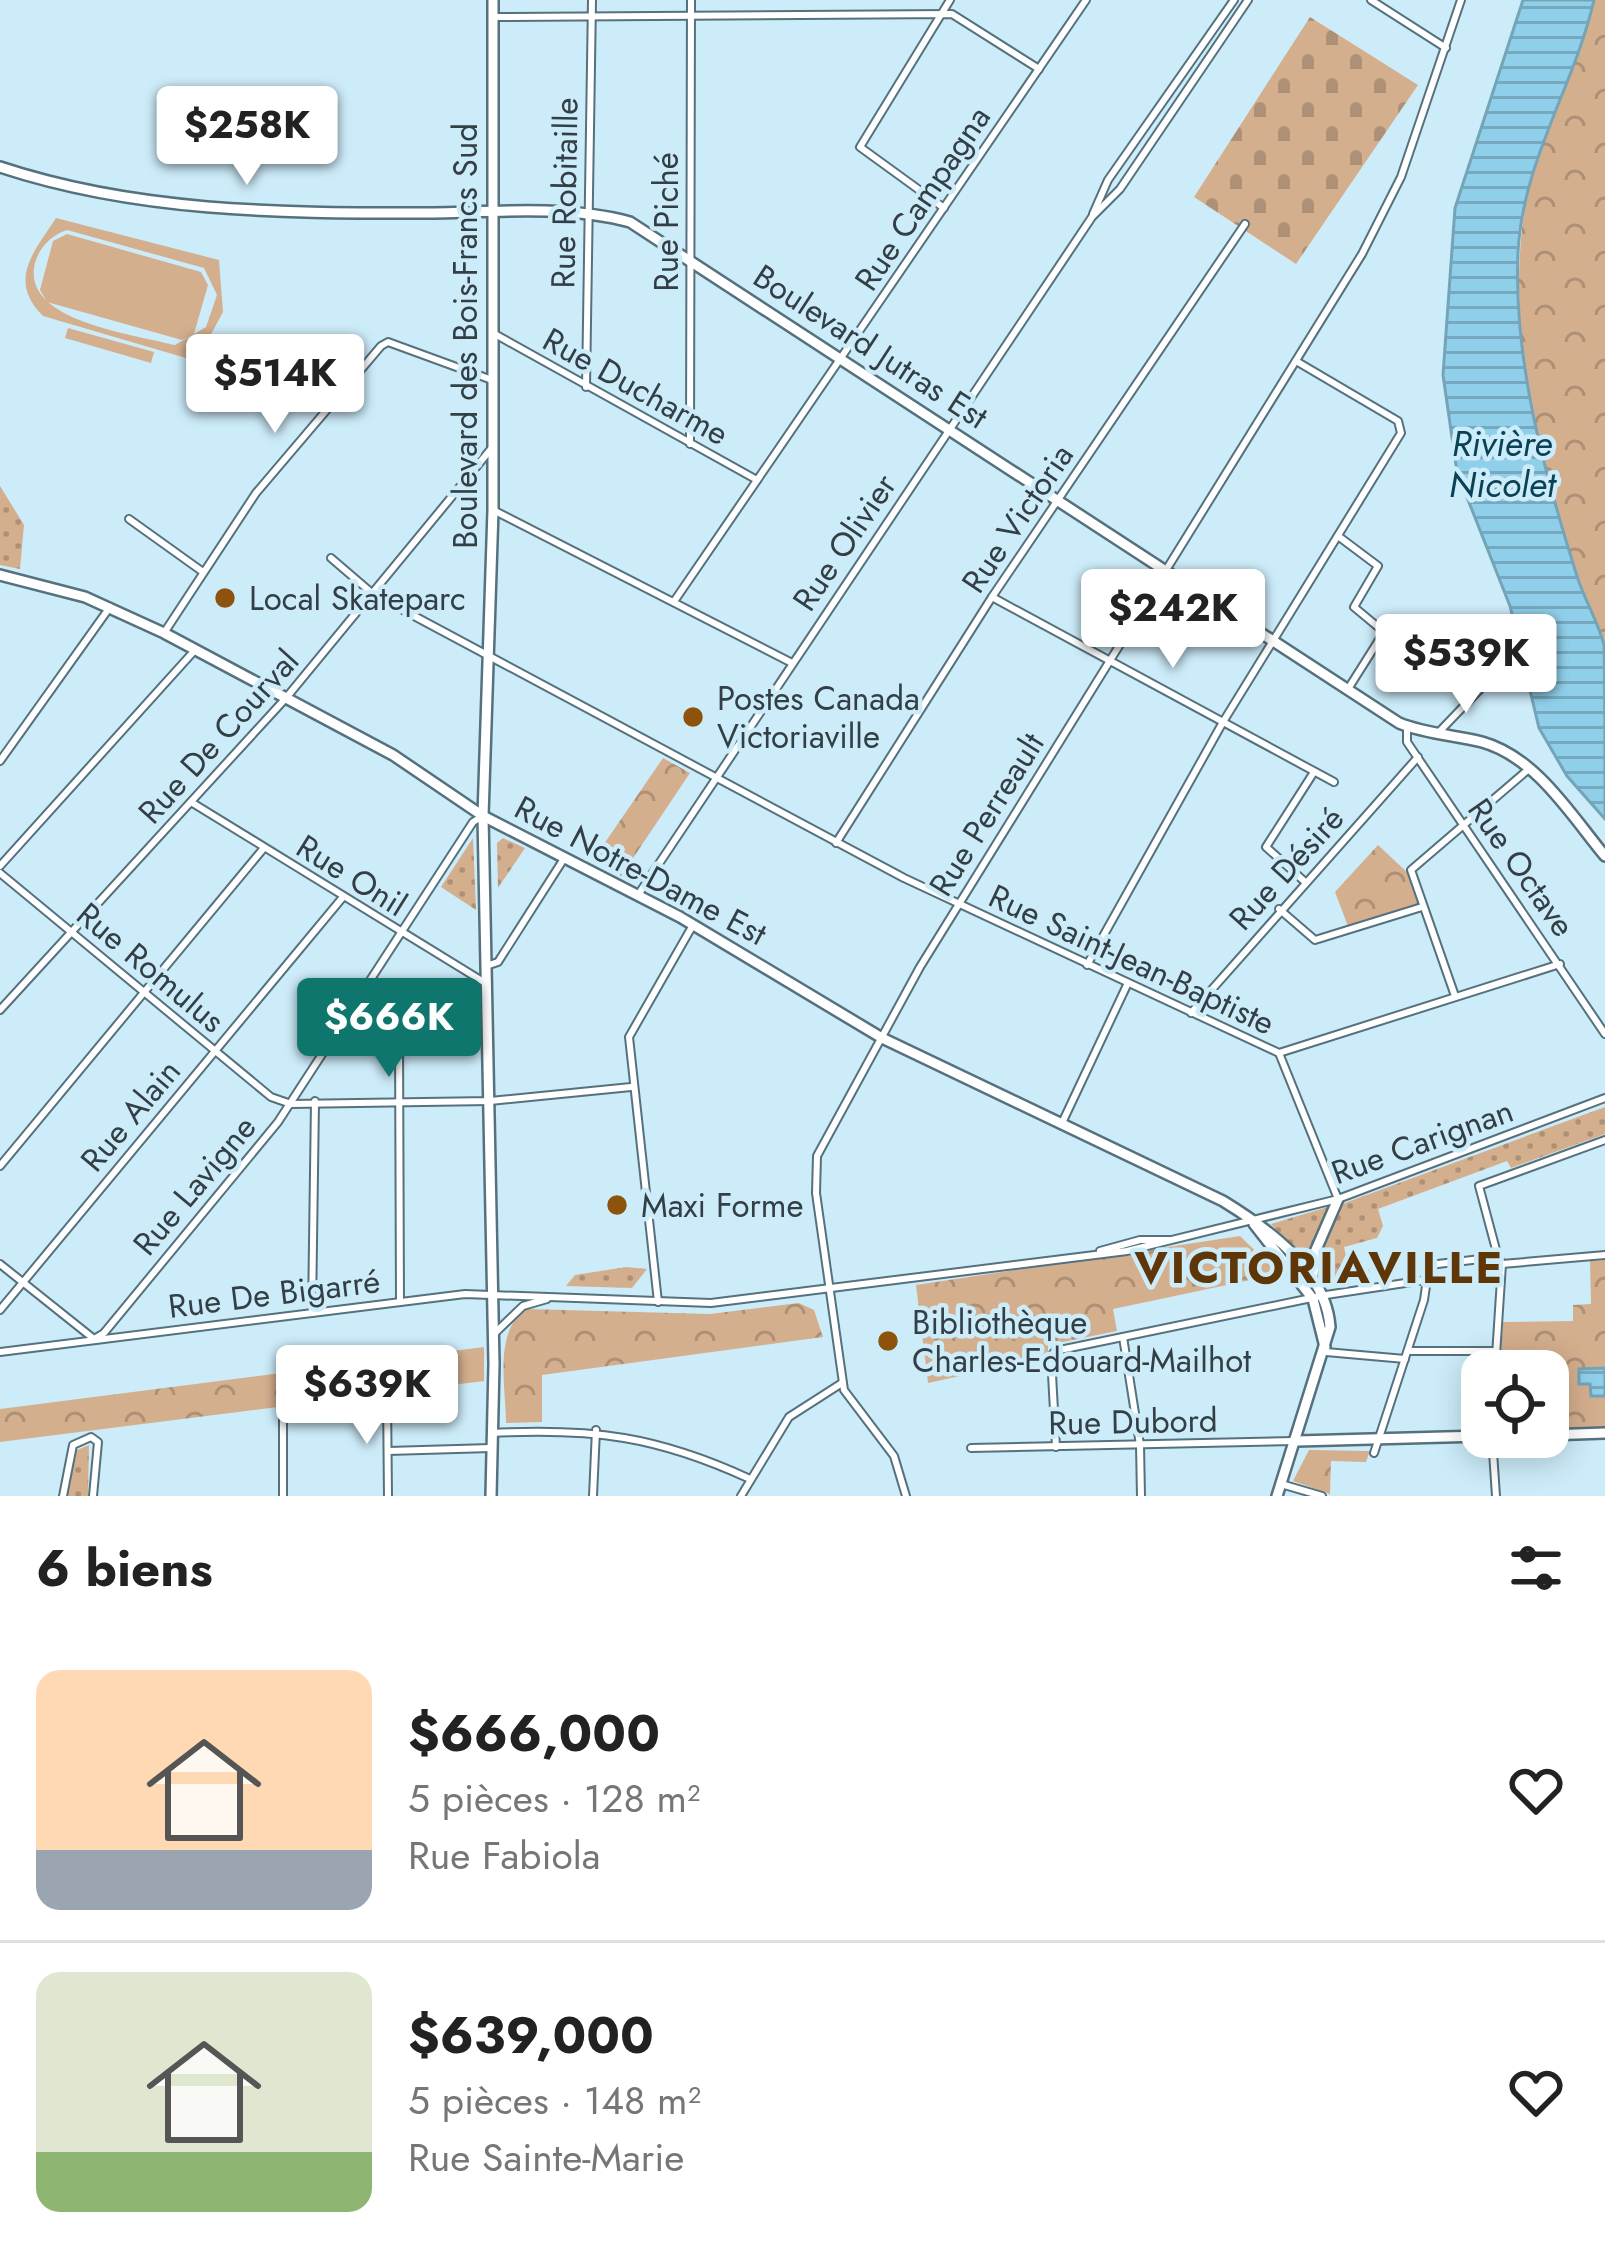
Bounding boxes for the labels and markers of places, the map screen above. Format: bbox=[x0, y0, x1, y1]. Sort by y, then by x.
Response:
pin: $258K bbox=[163, 86, 331, 188]
pin: $514K bbox=[191, 334, 359, 436]
pin: $242K bbox=[1089, 569, 1257, 671]
place label: Local Skateparc bbox=[249, 575, 466, 622]
marker: Local Skateparc bbox=[212, 585, 238, 611]
pin: $539K bbox=[1382, 614, 1550, 716]
place label: Postes Canada Victoriaville bbox=[717, 675, 920, 760]
marker: Postes Canada Victoriaville bbox=[680, 704, 706, 730]
pin: $666K bbox=[305, 978, 473, 1080]
place label: Maxi Forme bbox=[641, 1182, 804, 1229]
marker: Maxi Forme bbox=[604, 1192, 630, 1218]
place label: Bibliothèque Charles-Edouard-Mailhot bbox=[912, 1299, 1251, 1384]
marker: Bibliothèque Charles-Edouard-Mailhot bbox=[875, 1328, 901, 1354]
pin: $639K bbox=[283, 1345, 451, 1447]

